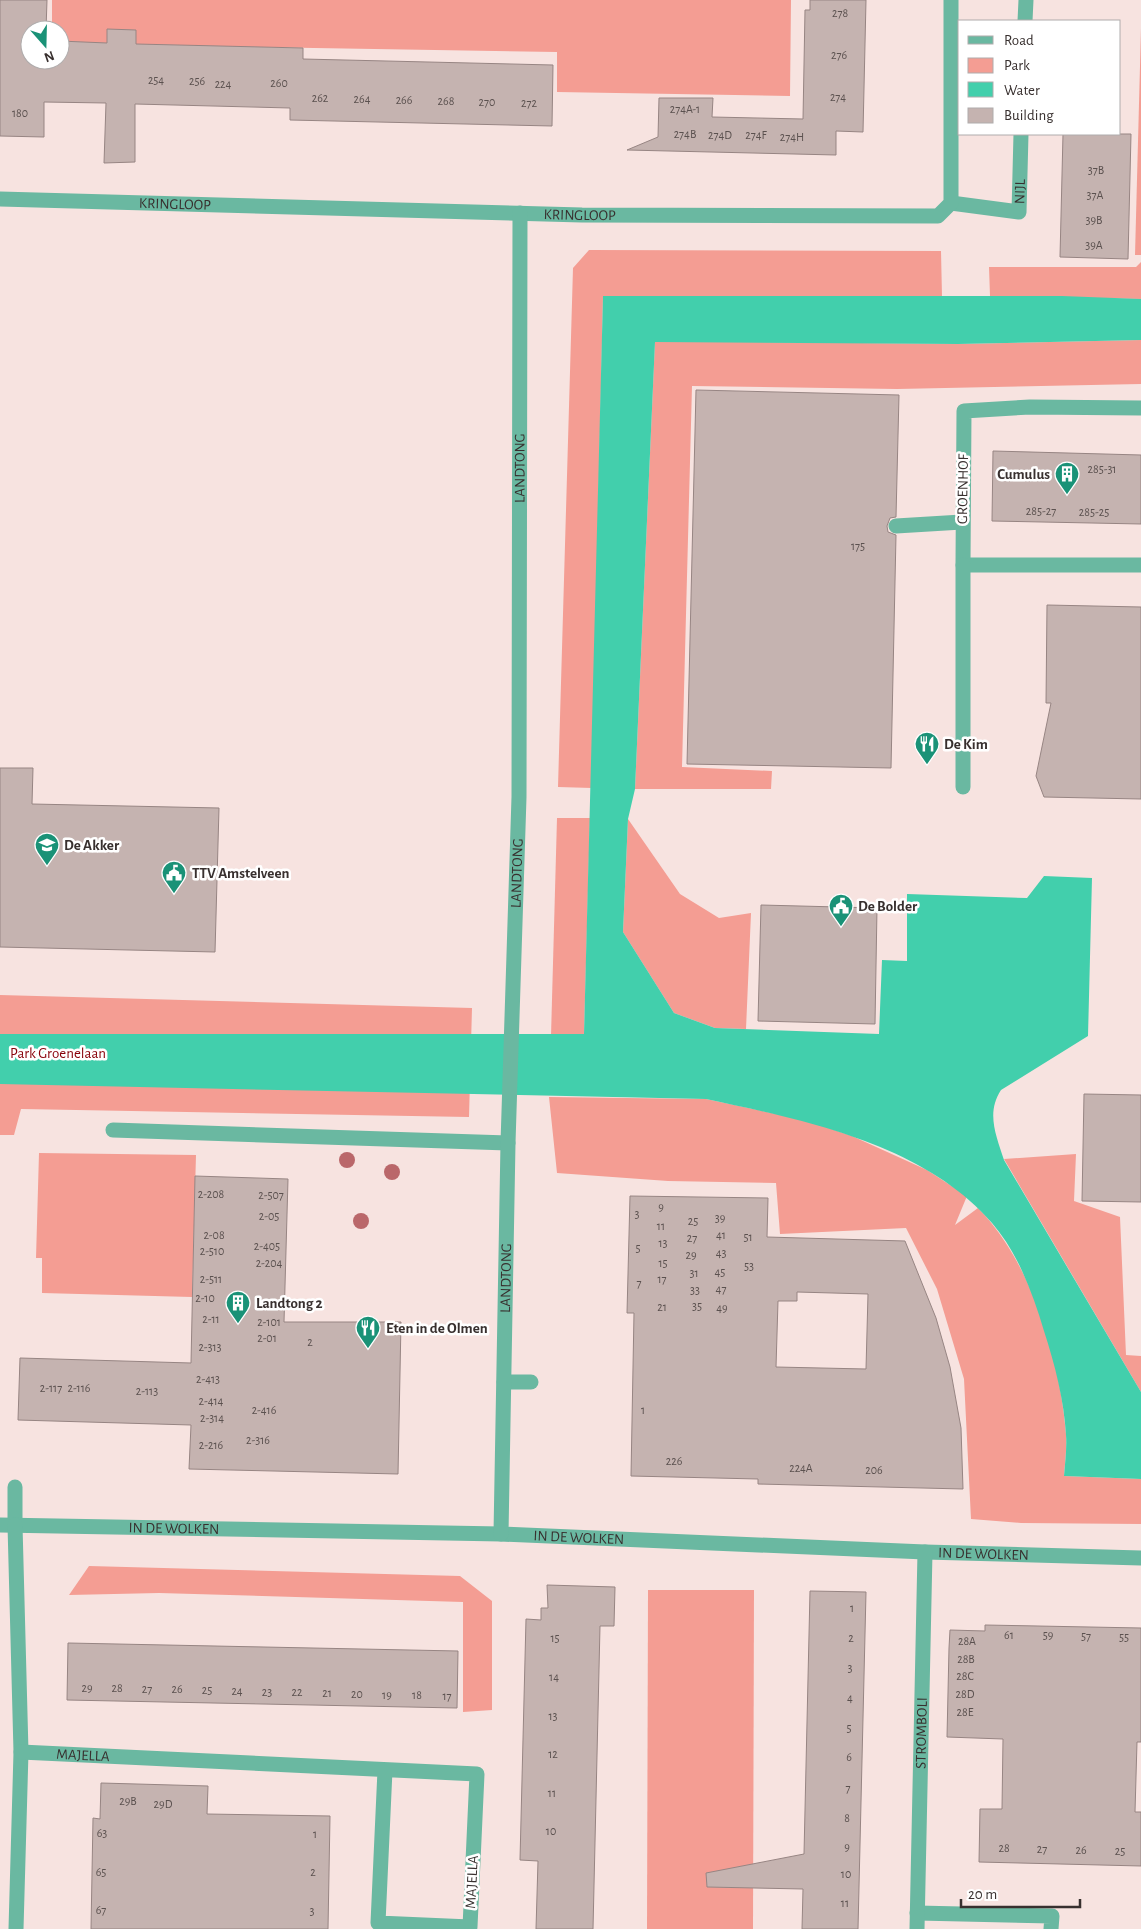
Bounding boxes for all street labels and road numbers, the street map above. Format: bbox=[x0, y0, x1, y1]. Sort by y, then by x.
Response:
street label: NIJL bbox=[1012, 178, 1027, 204]
street label: KRINGLOOP bbox=[139, 195, 211, 212]
street label: KRINGLOOP bbox=[543, 206, 616, 223]
street label: LANDTONG bbox=[512, 433, 527, 503]
street label: GROENHOF bbox=[955, 453, 971, 524]
street label: LANDTONG bbox=[508, 838, 525, 908]
street label: LANDTONG bbox=[497, 1243, 514, 1313]
street label: IN DE WOLKEN bbox=[128, 1520, 220, 1536]
street label: IN DE WOLKEN bbox=[533, 1528, 625, 1547]
street label: IN DE WOLKEN bbox=[938, 1545, 1029, 1562]
street label: STROMBOLI bbox=[913, 1697, 929, 1769]
street label: MAJELLA bbox=[56, 1746, 110, 1764]
street label: MAJELLA bbox=[463, 1855, 481, 1909]

